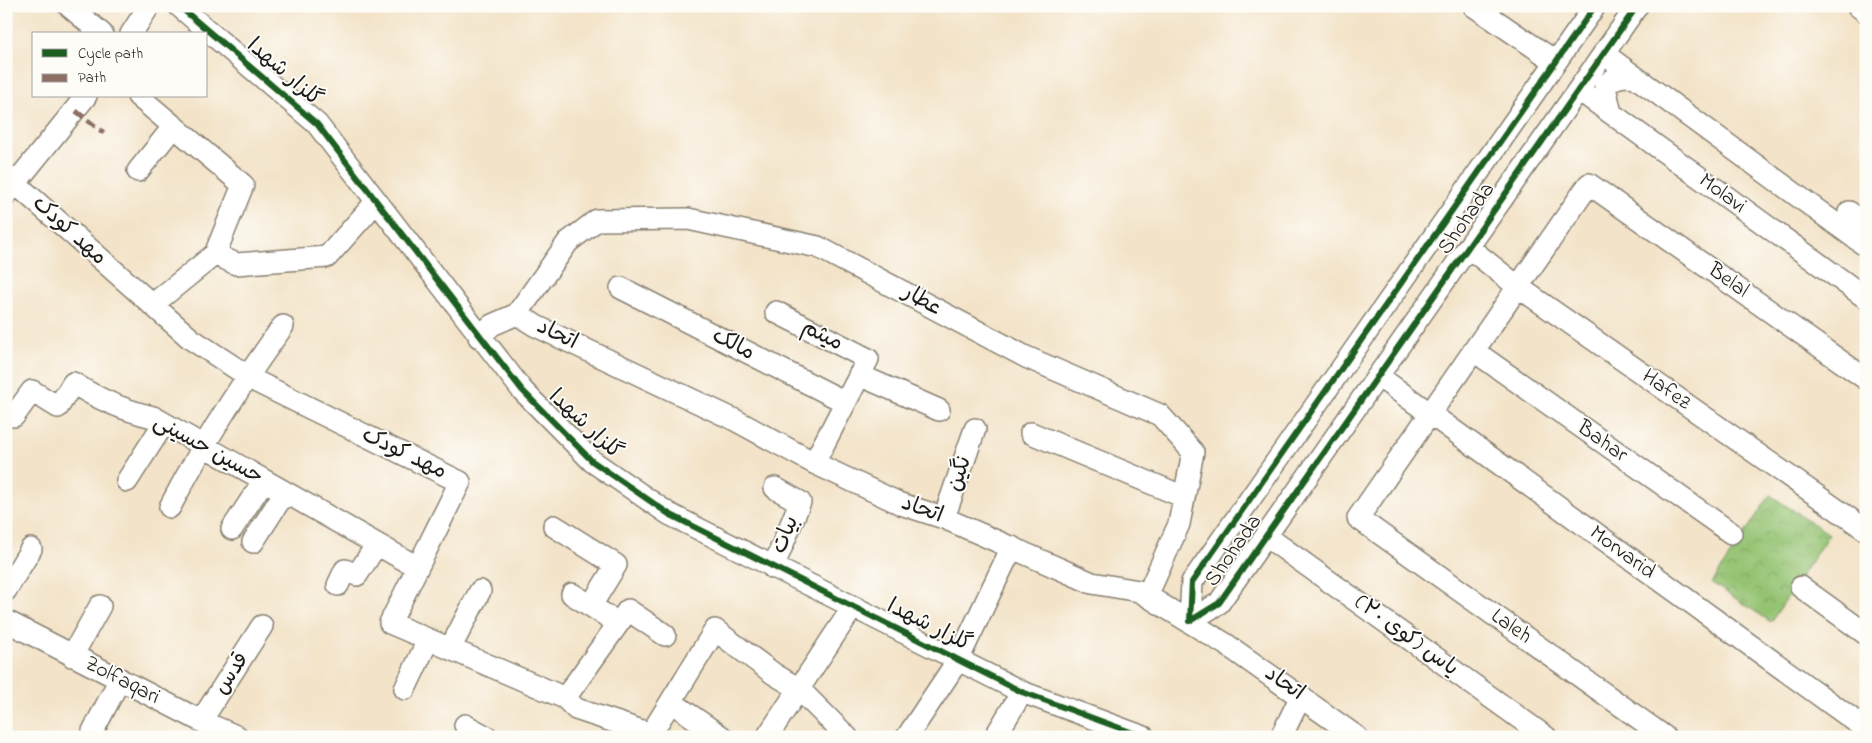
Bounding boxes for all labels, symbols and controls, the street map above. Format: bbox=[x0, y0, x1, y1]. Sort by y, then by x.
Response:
street label: گلزار شهدا bbox=[239, 31, 329, 115]
legend bbox=[32, 32, 208, 98]
text: Cycle path bbox=[78, 43, 143, 66]
text: Path bbox=[78, 67, 106, 89]
street label: Molavi bbox=[1691, 166, 1753, 222]
street label: Shohada bbox=[1430, 176, 1504, 262]
street label: مهد کودک bbox=[24, 189, 114, 273]
street label: Belal bbox=[1700, 255, 1755, 307]
street label: عطار bbox=[895, 276, 948, 325]
street label: اتحاد bbox=[531, 311, 583, 359]
street label: میثم bbox=[796, 312, 848, 360]
street label: مالک bbox=[706, 321, 760, 369]
street label: Hafez bbox=[1635, 361, 1698, 419]
street label: گلزار شهدا bbox=[541, 382, 629, 468]
street label: حسین حسینی bbox=[147, 407, 269, 493]
street label: Bahar bbox=[1569, 412, 1634, 471]
street label: مهد کودک bbox=[356, 420, 452, 488]
street label: نگین bbox=[939, 452, 981, 496]
street label: اتحاد bbox=[896, 488, 948, 532]
street label: Shohada bbox=[1197, 508, 1271, 594]
street label: بیات bbox=[764, 511, 808, 559]
street label: Morvarid bbox=[1582, 518, 1662, 588]
street label: یاس (کوی ۲۰) bbox=[1347, 587, 1465, 685]
street label: گلزار شهدا bbox=[881, 591, 977, 661]
street label: Laleh bbox=[1484, 601, 1538, 653]
street label: قدس bbox=[206, 646, 258, 702]
street label: Zolfaqari bbox=[79, 648, 165, 714]
street label: اتحاد bbox=[1257, 659, 1311, 709]

